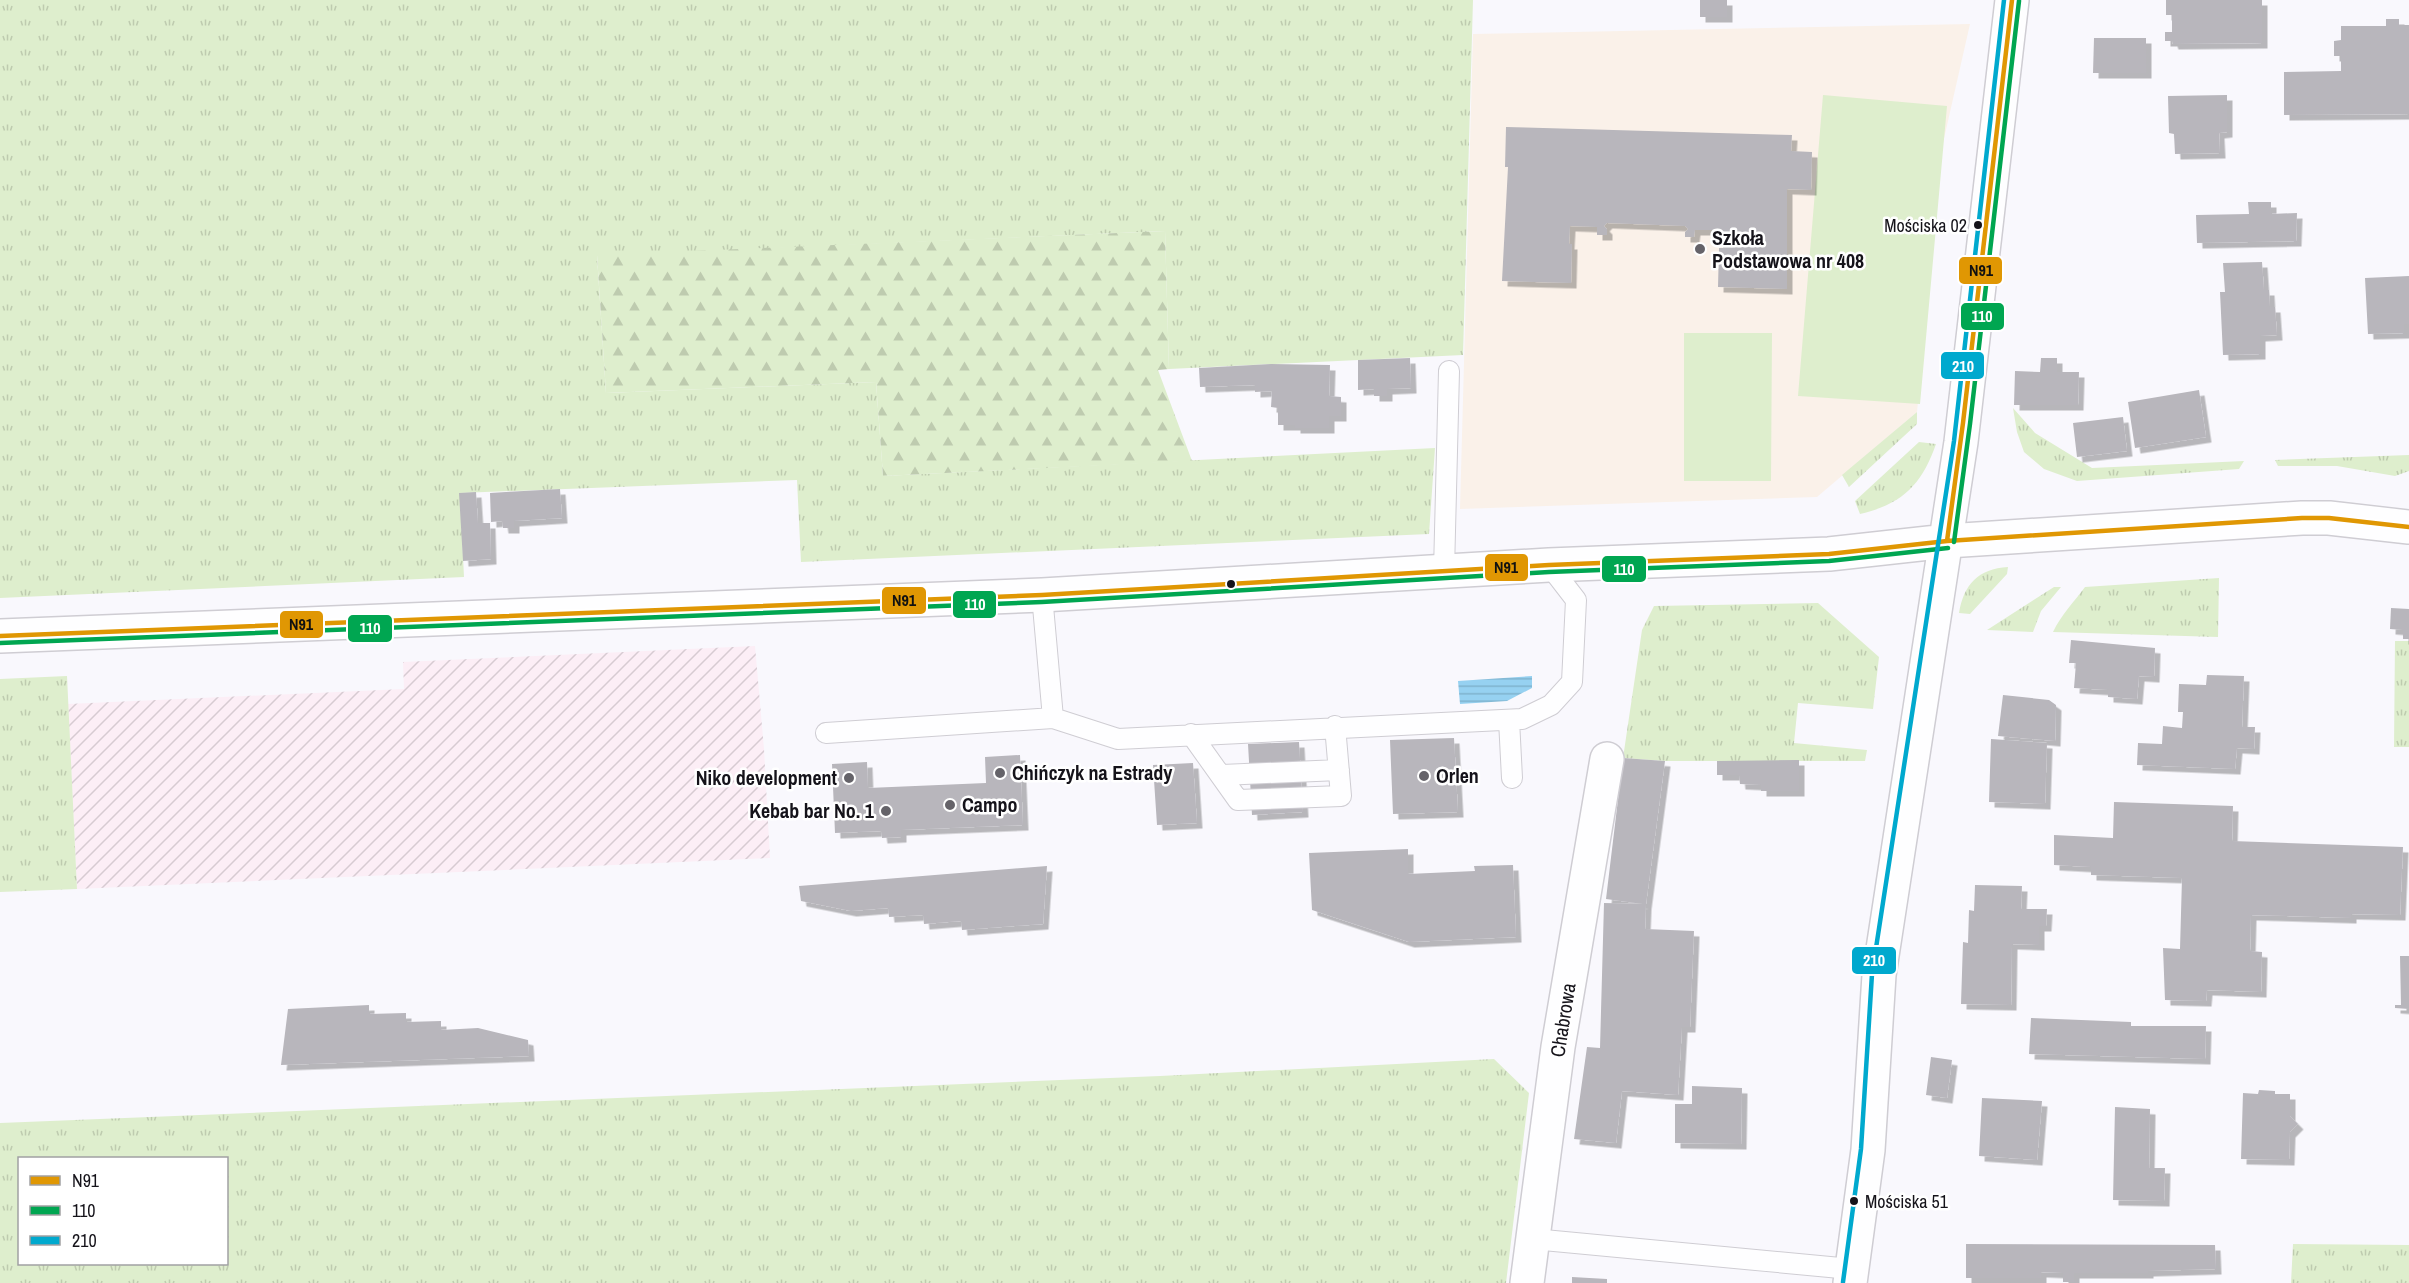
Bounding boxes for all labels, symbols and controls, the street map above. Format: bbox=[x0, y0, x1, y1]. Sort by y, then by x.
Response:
place label: Mościska 02 bbox=[1884, 213, 1967, 238]
marker: Mościska 02 bbox=[1972, 219, 1984, 231]
place label: Szkoła Podstawowa nr 408 bbox=[1712, 224, 1864, 274]
marker: Szkoła Podstawowa nr 408 bbox=[1693, 242, 1707, 256]
line badge: N91 bbox=[1958, 256, 2003, 285]
text: N91 bbox=[1969, 259, 1994, 281]
line badge: 110 bbox=[1960, 302, 2005, 331]
text: 110 bbox=[1971, 305, 1993, 327]
line badge: 210 bbox=[1940, 351, 1985, 380]
text: 210 bbox=[1952, 355, 1974, 377]
line badge: N91 bbox=[1484, 553, 1529, 582]
line badge: 110 bbox=[1601, 555, 1647, 583]
text: N91 bbox=[1494, 556, 1519, 578]
text: 110 bbox=[1613, 558, 1635, 580]
unlabelled marker bbox=[1225, 578, 1237, 590]
line badge: N91 bbox=[881, 586, 927, 615]
text: N91 bbox=[892, 589, 917, 611]
line badge: 110 bbox=[952, 590, 997, 619]
text: 110 bbox=[964, 593, 986, 615]
line badge: N91 bbox=[279, 610, 324, 639]
text: N91 bbox=[289, 613, 314, 635]
line badge: 110 bbox=[347, 614, 393, 643]
text: 110 bbox=[359, 617, 381, 639]
place label: Chińczyk na Estrady bbox=[1012, 759, 1173, 786]
place label: Orlen bbox=[1436, 762, 1479, 789]
place label: Niko development bbox=[696, 764, 838, 791]
marker: Chińczyk na Estrady bbox=[993, 766, 1007, 780]
marker: Orlen bbox=[1417, 769, 1431, 783]
marker: Niko development bbox=[842, 771, 856, 785]
place label: Campo bbox=[962, 791, 1018, 818]
place label: Kebab bar No. 1 bbox=[749, 797, 875, 824]
marker: Campo bbox=[943, 798, 957, 812]
marker: Kebab bar No. 1 bbox=[879, 804, 893, 818]
line badge: 210 bbox=[1851, 946, 1897, 975]
text: 210 bbox=[1863, 949, 1885, 971]
street label: Chabrowa bbox=[1543, 981, 1582, 1059]
legend bbox=[18, 1157, 228, 1265]
text: N91 bbox=[72, 1168, 100, 1193]
place label: Mościska 51 bbox=[1865, 1189, 1949, 1214]
marker: Mościska 51 bbox=[1848, 1195, 1860, 1207]
text: 110 bbox=[72, 1198, 96, 1223]
text: 210 bbox=[72, 1228, 97, 1253]

